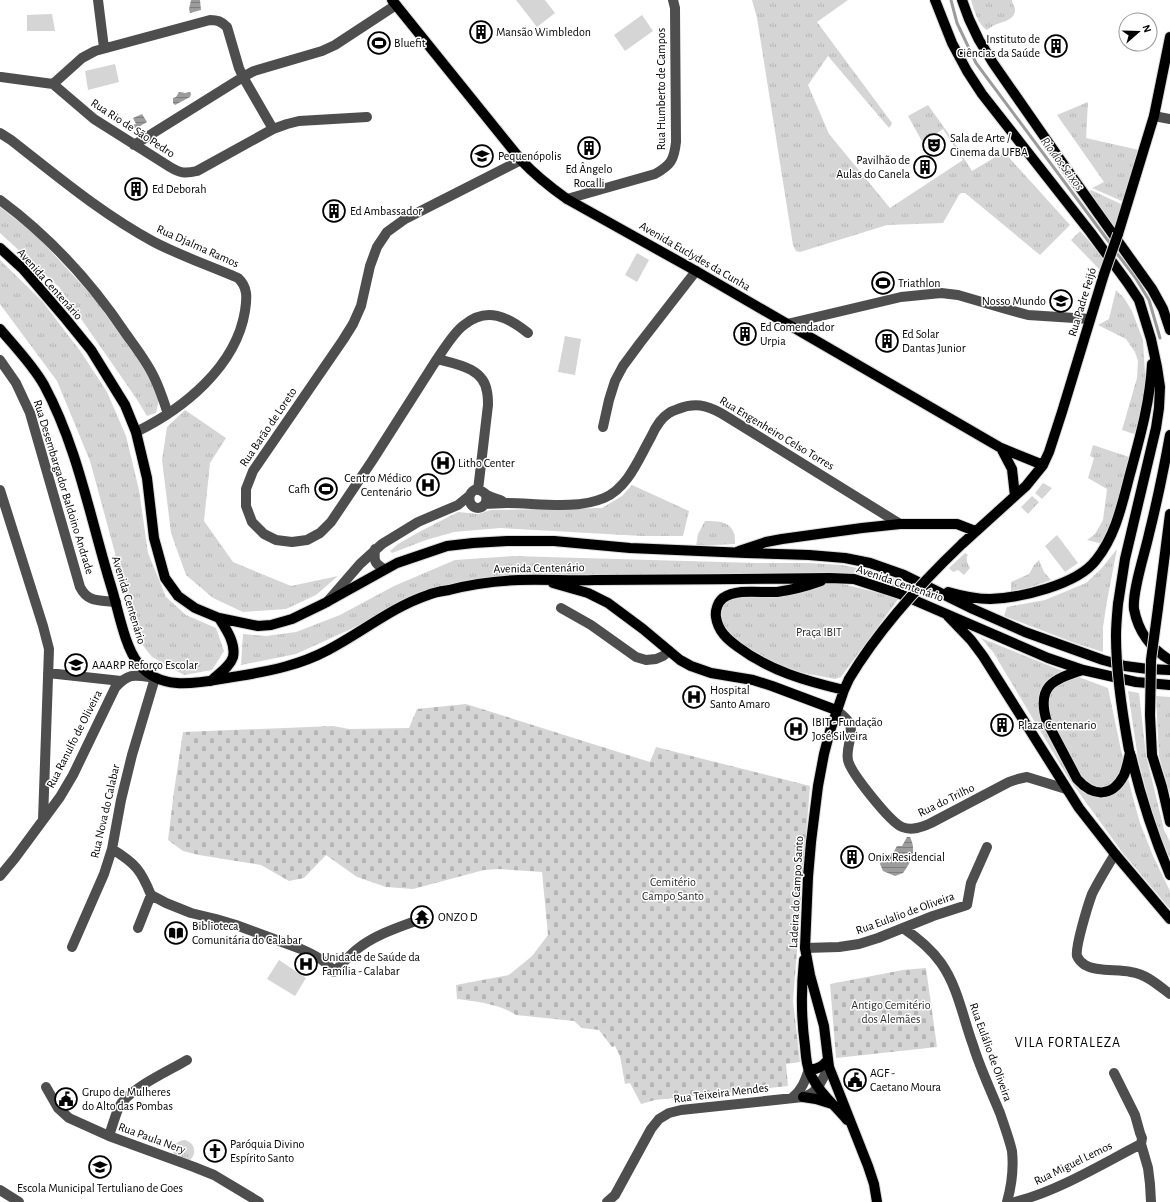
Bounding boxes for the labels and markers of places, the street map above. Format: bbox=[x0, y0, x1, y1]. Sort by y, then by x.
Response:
building icon: Mansão Wimbledon bbox=[468, 19, 494, 45]
place label: Mansão Wimbledon bbox=[496, 26, 591, 38]
sports icon: Bluefit bbox=[366, 30, 392, 56]
place label: Instituto de Ciências da Saúde bbox=[957, 33, 1040, 59]
building icon: Instituto de Ciências da Saúde bbox=[1043, 33, 1069, 59]
place label: Bluefit bbox=[394, 37, 426, 49]
theatre icon: Sala de Arte / Cinema da UFBA bbox=[921, 132, 947, 158]
place label: Sala de Arte / Cinema da UFBA bbox=[950, 132, 1028, 158]
building icon: Ed Ângelo Rocalli bbox=[576, 135, 602, 161]
school or university icon: Pequenópolis bbox=[469, 143, 495, 169]
place label: Pequenópolis bbox=[498, 150, 561, 162]
place label: Pavilhão de Aulas do Canela bbox=[836, 154, 910, 180]
building icon: Pavilhão de Aulas do Canela bbox=[912, 154, 938, 180]
place label: Ed Ângelo Rocalli bbox=[566, 162, 613, 189]
building icon: Ed Deborah bbox=[123, 176, 149, 202]
place label: Ed Deborah bbox=[152, 183, 206, 195]
building icon: Ed Ambassador bbox=[321, 198, 347, 224]
place label: Ed Ambassador bbox=[350, 205, 422, 217]
sports icon: Triathlon bbox=[870, 270, 896, 296]
place label: Triathlon bbox=[898, 277, 940, 289]
school or university icon: Nosso Mundo bbox=[1048, 288, 1074, 314]
place label: Nosso Mundo bbox=[982, 295, 1046, 307]
building icon: Ed Comendador Urpia bbox=[732, 321, 758, 347]
place label: Ed Comendador Urpia bbox=[760, 321, 835, 347]
building icon: Ed Solar Dantas Junior bbox=[874, 328, 900, 354]
place label: Ed Solar Dantas Junior bbox=[902, 328, 966, 354]
hospital icon: Litho Center bbox=[430, 450, 456, 476]
place label: Litho Center bbox=[458, 457, 515, 469]
place label: Centro Médico Centenário bbox=[344, 472, 412, 498]
hospital icon: Centro Médico Centenário bbox=[415, 472, 441, 498]
sports icon: Cafh bbox=[313, 476, 339, 502]
place label: Cafh bbox=[288, 483, 310, 495]
school or university icon: AAARP Reforço Escolar bbox=[63, 652, 89, 678]
place label: AAARP Reforço Escolar bbox=[92, 659, 198, 671]
hospital icon: Hospital Santo Amaro bbox=[681, 684, 707, 710]
place label: Hospital Santo Amaro bbox=[710, 684, 770, 710]
building icon: Plaza Centenario bbox=[989, 712, 1015, 738]
hospital icon: IBIT - Fundação José Silveira bbox=[783, 716, 809, 742]
place label: IBIT - Fundação José Silveira bbox=[812, 716, 883, 742]
place label: Plaza Centenario bbox=[1018, 719, 1097, 731]
building icon: Onix Residencial bbox=[839, 844, 865, 870]
place label: Onix Residencial bbox=[868, 851, 945, 863]
temple icon: ONZO D bbox=[409, 904, 435, 930]
place label: ONZO D bbox=[438, 911, 478, 923]
library icon: Biblioteca Comunitária do Calabar bbox=[163, 920, 189, 946]
place label: Biblioteca Comunitária do Calabar bbox=[192, 920, 302, 946]
hospital icon: Unidade de Saúde da Família - Calabar bbox=[293, 951, 319, 977]
place label: Unidade de Saúde da Família - Calabar bbox=[322, 951, 421, 977]
public building icon: AGF - Caetano Moura bbox=[842, 1067, 868, 1093]
place label: AGF - Caetano Moura bbox=[870, 1067, 941, 1093]
public building icon: Grupo de Mulheres do Alto das Pombas bbox=[53, 1086, 79, 1112]
place label: Grupo de Mulheres do Alto das Pombas bbox=[82, 1086, 173, 1112]
church icon: Paróquia Divino Espírito Santo bbox=[202, 1138, 228, 1164]
place label: Paróquia Divino Espírito Santo bbox=[230, 1138, 305, 1164]
school or university icon: Escola Municipal Tertuliano de Goes bbox=[87, 1154, 113, 1180]
place label: Escola Municipal Tertuliano de Goes bbox=[17, 1182, 183, 1194]

